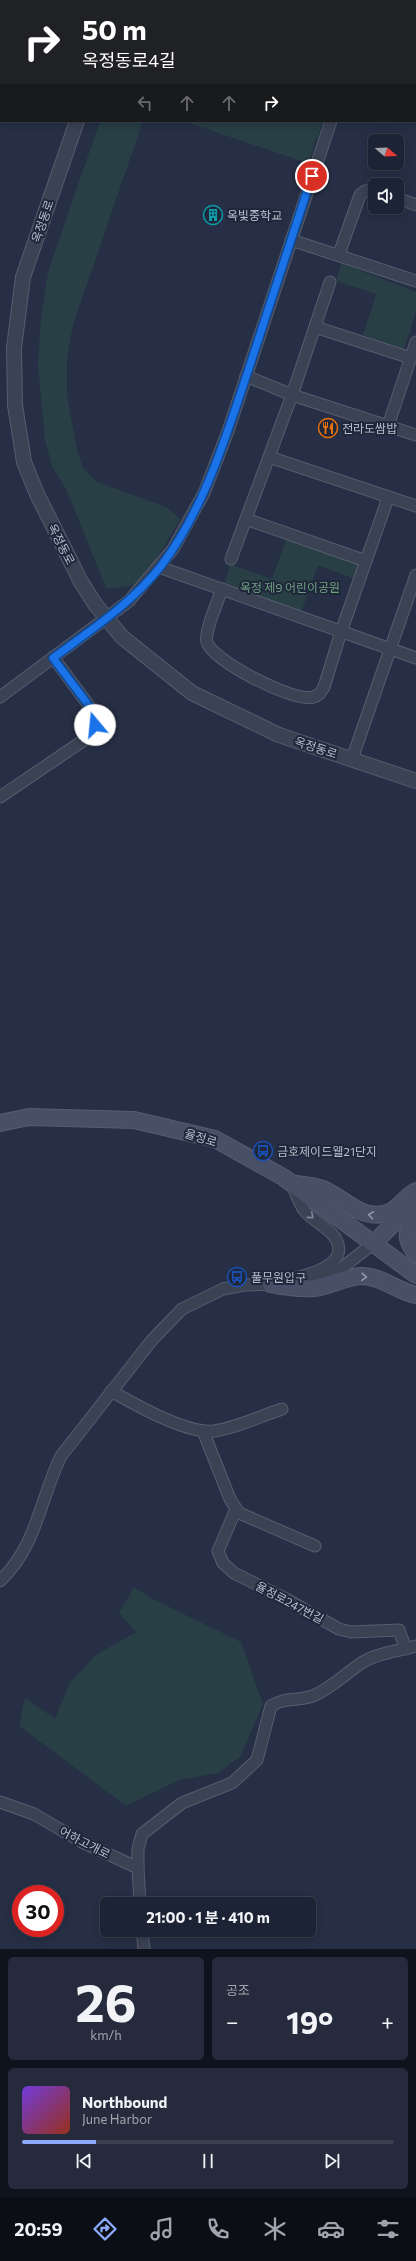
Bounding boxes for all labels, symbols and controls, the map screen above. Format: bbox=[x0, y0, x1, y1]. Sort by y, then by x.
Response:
text: 50 m bbox=[82, 12, 147, 46]
icon: right bbox=[16, 16, 68, 68]
text: 옥정동로4길 bbox=[82, 49, 176, 71]
icon: left bbox=[134, 92, 156, 114]
icon: ahead bbox=[176, 92, 198, 114]
icon: ahead bbox=[218, 92, 240, 114]
icon: right bbox=[260, 92, 282, 114]
north arrow bbox=[368, 134, 404, 170]
map controls bbox=[368, 134, 404, 214]
pin bbox=[295, 159, 329, 193]
icon: arrive bbox=[301, 165, 323, 187]
button: sound bbox=[368, 178, 404, 214]
street label: 옥정동로 bbox=[28, 198, 56, 244]
building icon: 옥빛중학교 bbox=[202, 204, 224, 226]
place label: 옥빛중학교 bbox=[227, 208, 282, 222]
restaurant icon: 전라도쌈밥 bbox=[317, 417, 339, 439]
place label: 전라도쌈밥 bbox=[342, 421, 397, 435]
street label: 옥정동로 bbox=[46, 521, 78, 567]
park label: 옥정 제9 어린이공원 bbox=[240, 580, 340, 594]
position arrow bbox=[74, 704, 116, 746]
street label: 옥정동로 bbox=[293, 734, 339, 760]
street label: 율정로 bbox=[183, 1125, 219, 1149]
bus stop icon: 금호제이드웰21단지 bbox=[252, 1140, 274, 1162]
place label: 금호제이드웰21단지 bbox=[277, 1144, 377, 1158]
one-way arrow bbox=[306, 1211, 313, 1218]
one-way arrow bbox=[368, 1211, 375, 1220]
bus stop icon: 풀무원입구 bbox=[226, 1266, 248, 1288]
place label: 풀무원입구 bbox=[251, 1270, 306, 1284]
one-way arrow bbox=[361, 1273, 367, 1281]
street label: 율정로247번길 bbox=[254, 1578, 326, 1626]
street label: 어하고개로 bbox=[57, 1823, 113, 1861]
speed limit sign: 30 bbox=[12, 1885, 64, 1937]
text: 21:00 · 1 분 · 410 m bbox=[146, 1908, 270, 1926]
text: 26 bbox=[75, 1969, 137, 2033]
text: 공조 bbox=[226, 1982, 250, 1998]
text: 19° bbox=[286, 2003, 333, 2040]
text: − bbox=[226, 2008, 239, 2035]
text: + bbox=[381, 2008, 394, 2035]
text: km/h bbox=[90, 2027, 122, 2043]
text: Northbound bbox=[82, 2093, 167, 2111]
text: June Harbor bbox=[82, 2111, 152, 2127]
icon: previous bbox=[73, 2150, 95, 2172]
icon: pause bbox=[197, 2150, 219, 2172]
icon: next bbox=[321, 2150, 343, 2172]
icon: directions bbox=[91, 2215, 119, 2243]
icon: music bbox=[148, 2215, 176, 2243]
icon: phone bbox=[204, 2215, 232, 2243]
icon: climate bbox=[261, 2215, 289, 2243]
icon: car bbox=[317, 2215, 345, 2243]
icon: filters bbox=[374, 2215, 402, 2243]
text: 20:59 bbox=[14, 2218, 63, 2240]

